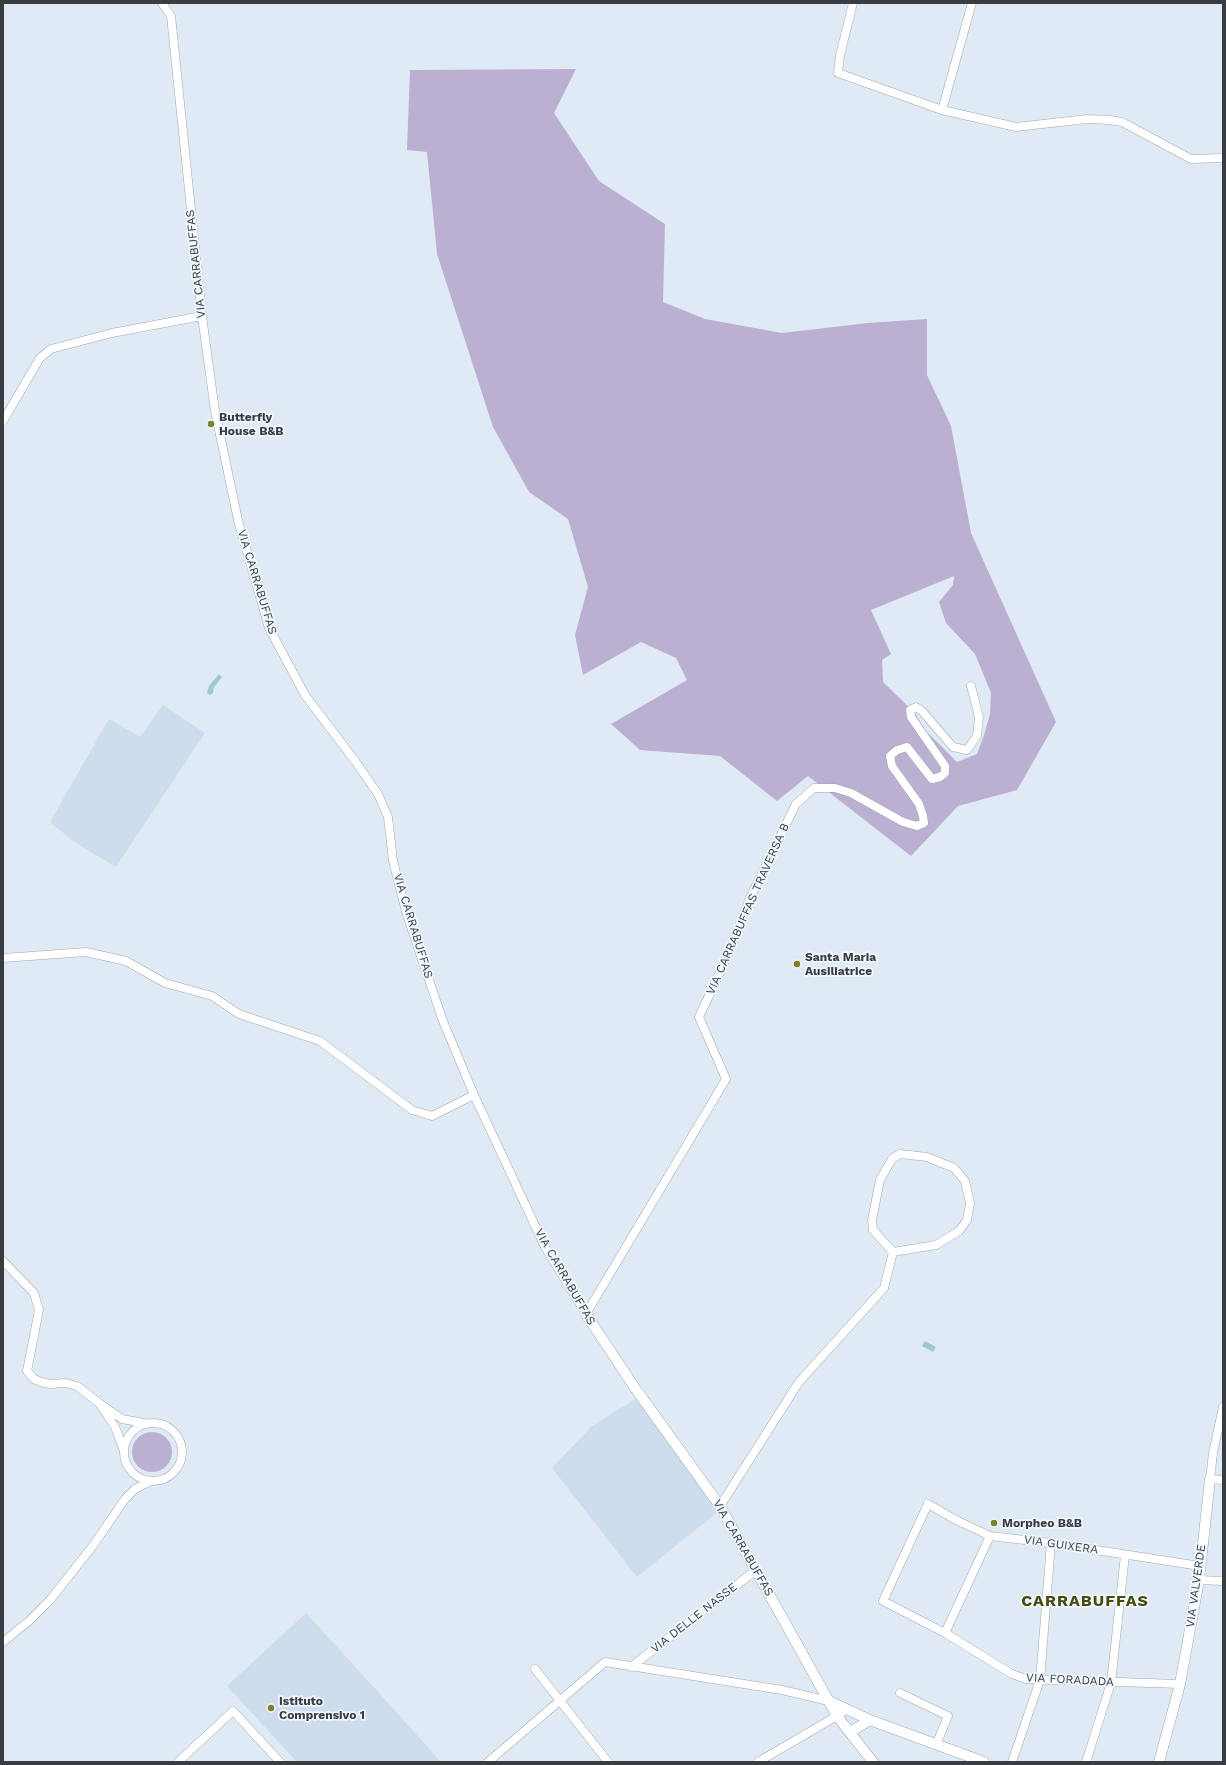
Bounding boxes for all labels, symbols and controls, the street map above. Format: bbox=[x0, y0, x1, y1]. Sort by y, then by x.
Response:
street label: VIA CARRABUFFAS bbox=[183, 209, 209, 319]
place label: Butterfly House B&B bbox=[219, 410, 283, 438]
marker: Butterfly House B&B bbox=[206, 419, 216, 429]
street label: VIA CARRABUFFAS bbox=[234, 528, 280, 636]
street label: VIA CARRABUFFAS TRAVERSA B bbox=[704, 821, 792, 997]
street label: VIA CARRABUFFAS bbox=[390, 872, 436, 980]
place label: Santa Maria Ausiliatrice bbox=[805, 950, 876, 978]
marker: Santa Maria Ausiliatrice bbox=[792, 959, 802, 969]
street label: VIA CARRABUFFAS bbox=[532, 1226, 598, 1328]
street label: VIA CARRABUFFAS bbox=[710, 1497, 776, 1599]
place label: Morpheo B&B bbox=[1002, 1516, 1082, 1530]
marker: Morpheo B&B bbox=[989, 1518, 999, 1528]
street label: VIA GUIXERA bbox=[1023, 1533, 1099, 1557]
street label: VIA VALVERDE bbox=[1183, 1543, 1209, 1629]
street label: VIA DELLE NASSE bbox=[648, 1580, 740, 1656]
district label: CARRABUFFAS bbox=[1021, 1591, 1149, 1611]
street label: VIA FORADADA bbox=[1026, 1671, 1114, 1689]
place label: Istituto Comprensivo 1 bbox=[279, 1694, 365, 1722]
marker: Istituto Comprensivo 1 bbox=[266, 1703, 276, 1713]

